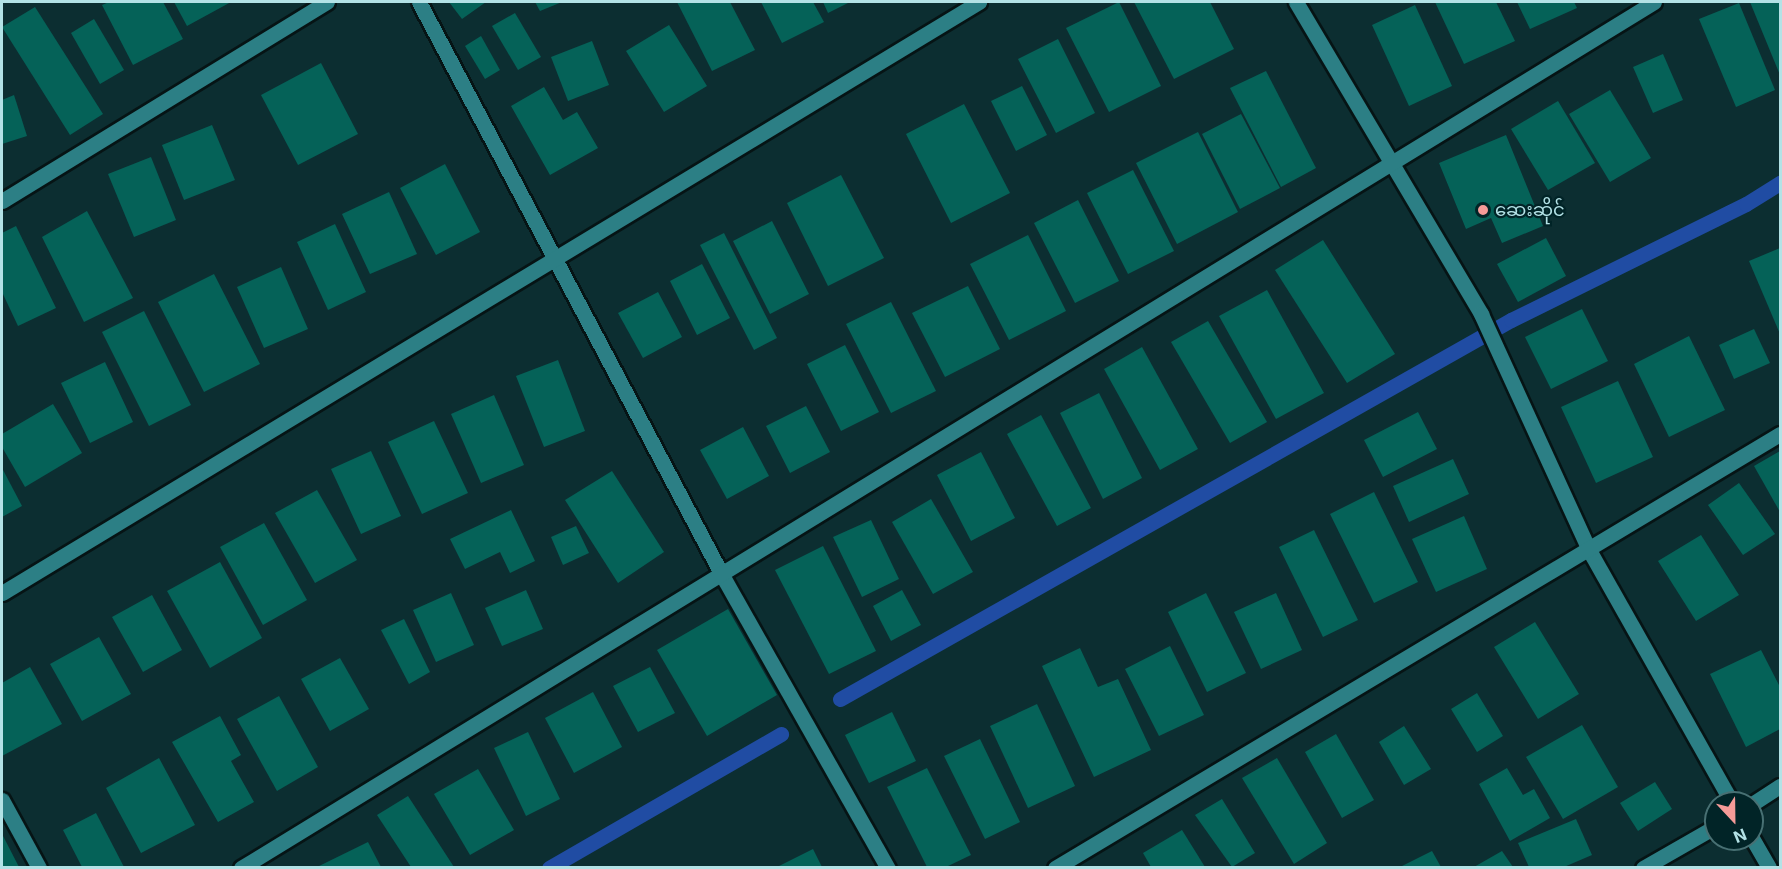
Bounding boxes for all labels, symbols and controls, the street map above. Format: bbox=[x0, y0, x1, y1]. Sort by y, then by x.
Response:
place label: ဆေးဆိုင် bbox=[1495, 199, 1565, 221]
marker: ဆေးဆိုင် bbox=[1476, 203, 1490, 217]
north arrow bbox=[1704, 791, 1764, 851]
text: N bbox=[1731, 824, 1749, 847]

